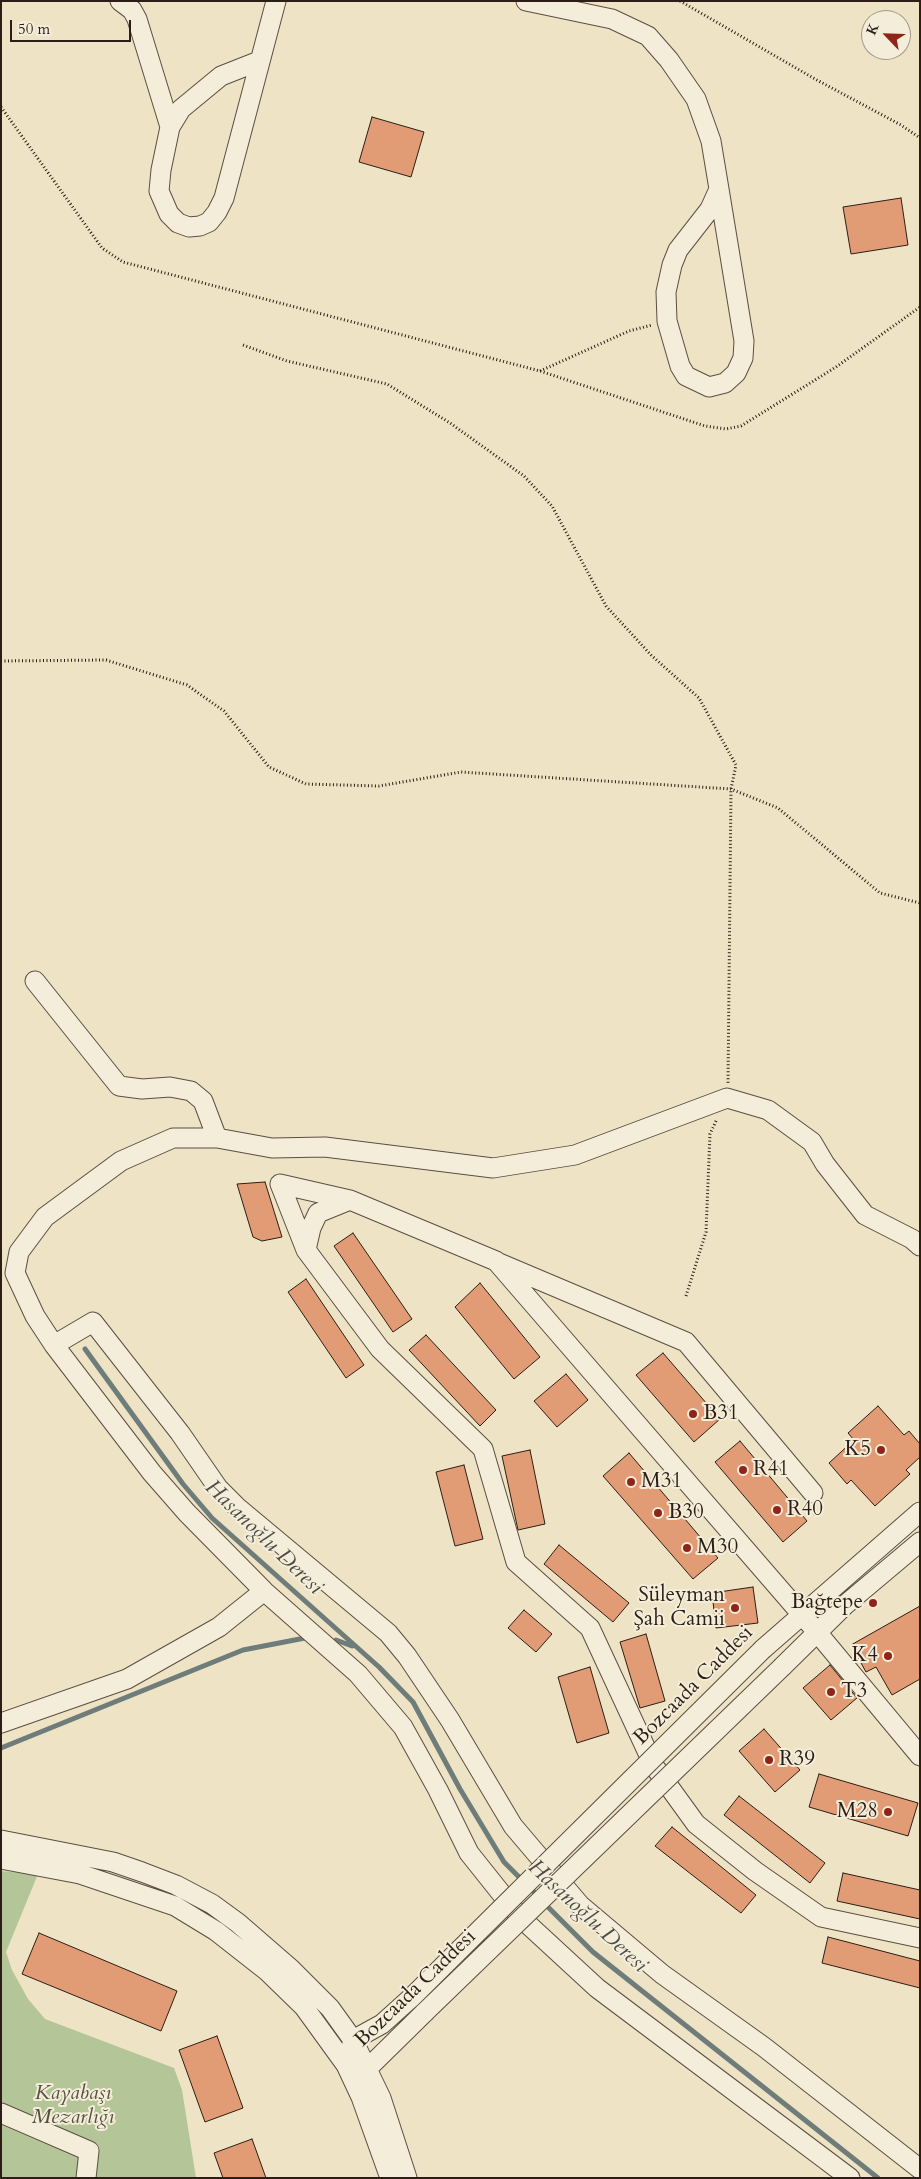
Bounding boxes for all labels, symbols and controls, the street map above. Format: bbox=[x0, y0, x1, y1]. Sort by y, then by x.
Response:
scale bar bbox=[12, 10, 134, 42]
north arrow bbox=[861, 10, 911, 60]
text: 50 m bbox=[18, 19, 50, 39]
text: K bbox=[862, 20, 884, 38]
place label: B31 bbox=[703, 1401, 739, 1427]
marker: B31 bbox=[687, 1408, 699, 1420]
place label: K5 bbox=[845, 1437, 871, 1463]
marker: K5 bbox=[875, 1444, 887, 1456]
place label: R41 bbox=[753, 1457, 789, 1483]
marker: R41 bbox=[737, 1464, 749, 1476]
place label: M31 bbox=[641, 1469, 682, 1495]
water label: Hasanoğlu Deresi bbox=[199, 1475, 327, 1601]
marker: M31 bbox=[625, 1476, 637, 1488]
place label: R40 bbox=[787, 1497, 823, 1523]
place label: B30 bbox=[668, 1500, 704, 1526]
marker: R40 bbox=[771, 1504, 783, 1516]
marker: B30 bbox=[652, 1507, 664, 1519]
place label: M30 bbox=[697, 1535, 738, 1561]
marker: M30 bbox=[681, 1542, 693, 1554]
place label: Süleyman Şah Camii bbox=[634, 1583, 725, 1633]
place label: Bağtepe bbox=[791, 1590, 863, 1616]
marker: Bağtepe bbox=[867, 1597, 879, 1609]
marker: Süleyman Şah Camii bbox=[729, 1602, 741, 1614]
street label: Bozcaada Caddesi bbox=[629, 1621, 759, 1751]
place label: K4 bbox=[852, 1643, 878, 1669]
marker: K4 bbox=[882, 1650, 894, 1662]
place label: T3 bbox=[841, 1679, 867, 1705]
marker: T3 bbox=[825, 1686, 837, 1698]
place label: R39 bbox=[779, 1747, 815, 1773]
marker: R39 bbox=[763, 1754, 775, 1766]
place label: M28 bbox=[837, 1799, 878, 1825]
marker: M28 bbox=[882, 1806, 894, 1818]
water label: Hasanoğlu Deresi bbox=[522, 1855, 652, 1979]
street label: Bozcaada Caddesi bbox=[350, 1925, 482, 2053]
park label: Kayabaşı Mezarlığı bbox=[32, 2081, 114, 2131]

